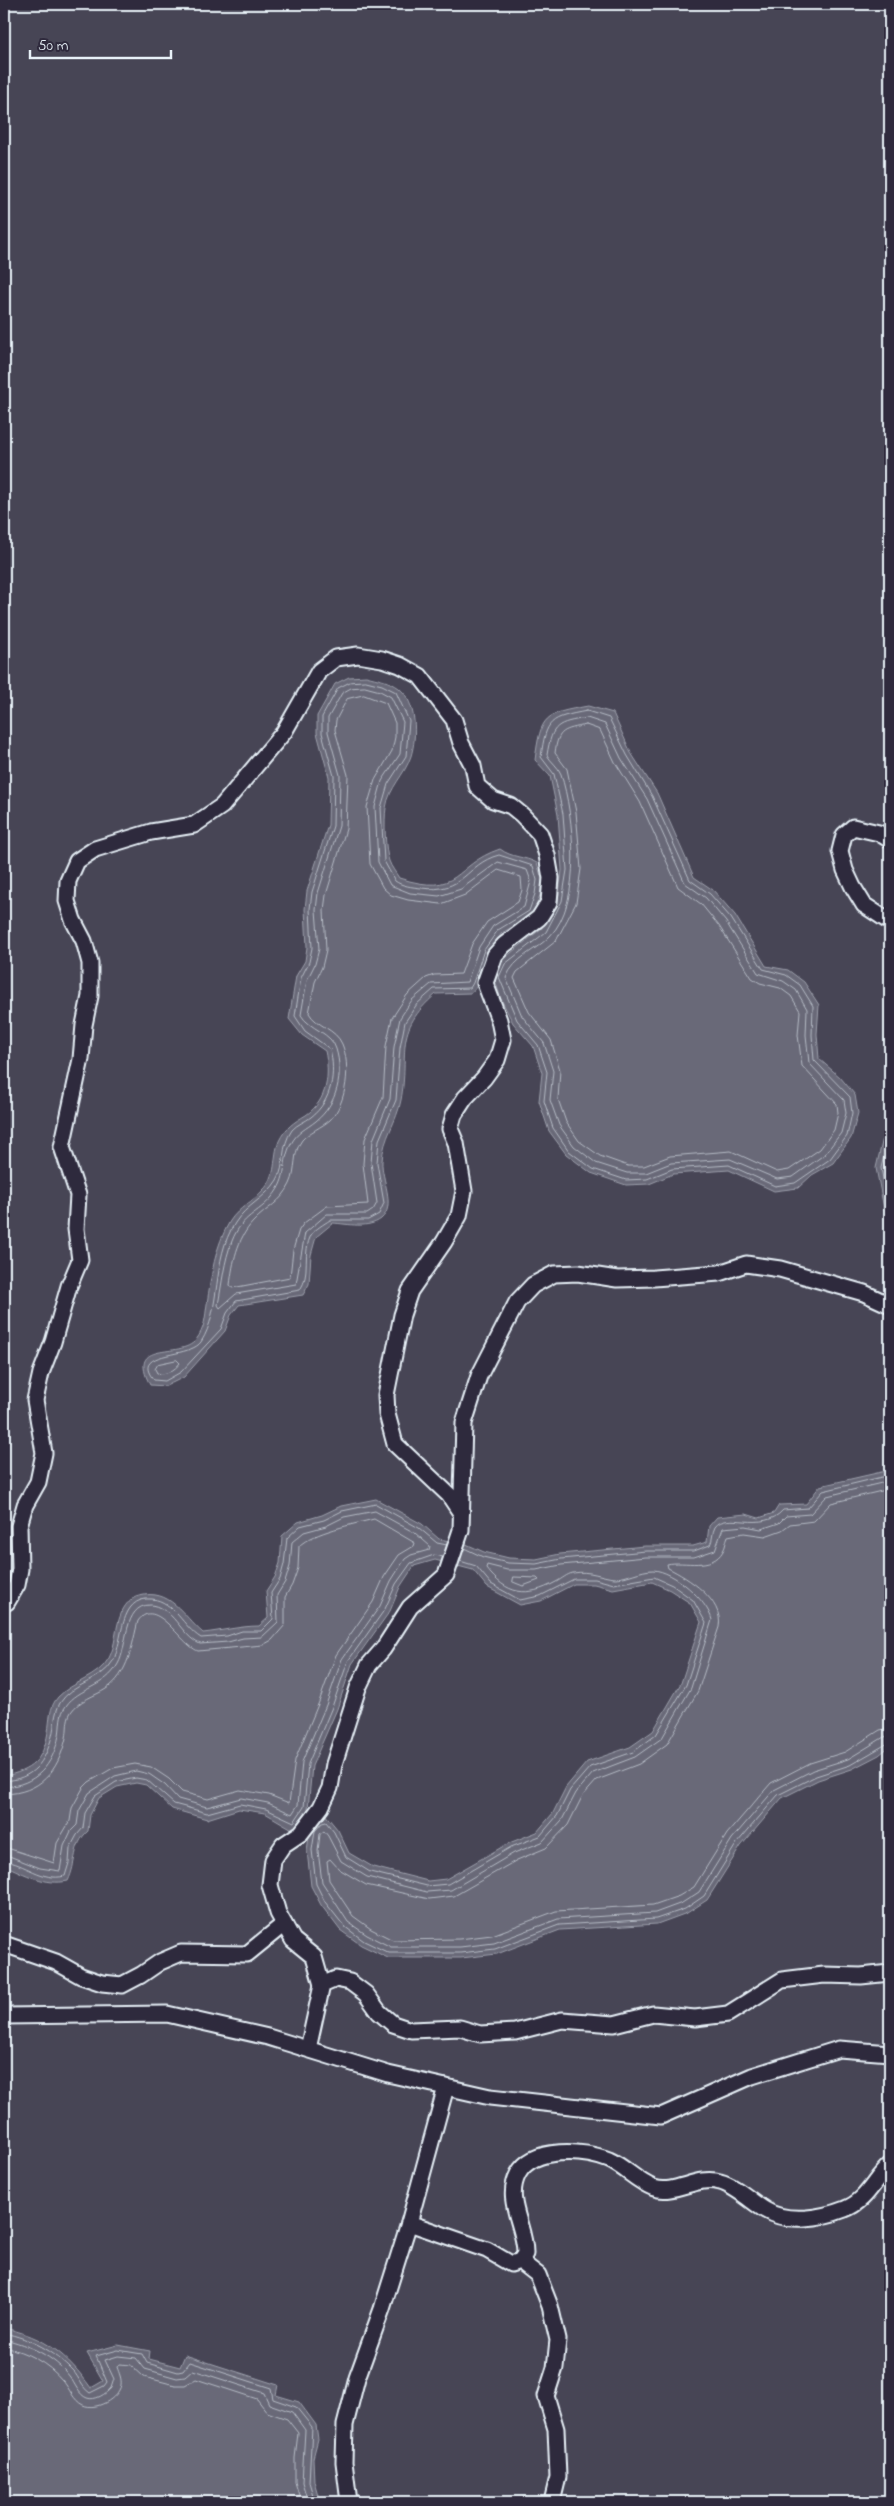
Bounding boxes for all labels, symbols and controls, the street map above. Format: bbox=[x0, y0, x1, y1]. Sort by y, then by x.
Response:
scale bar bbox=[30, 28, 171, 60]
text: 50 m bbox=[38, 35, 69, 57]

